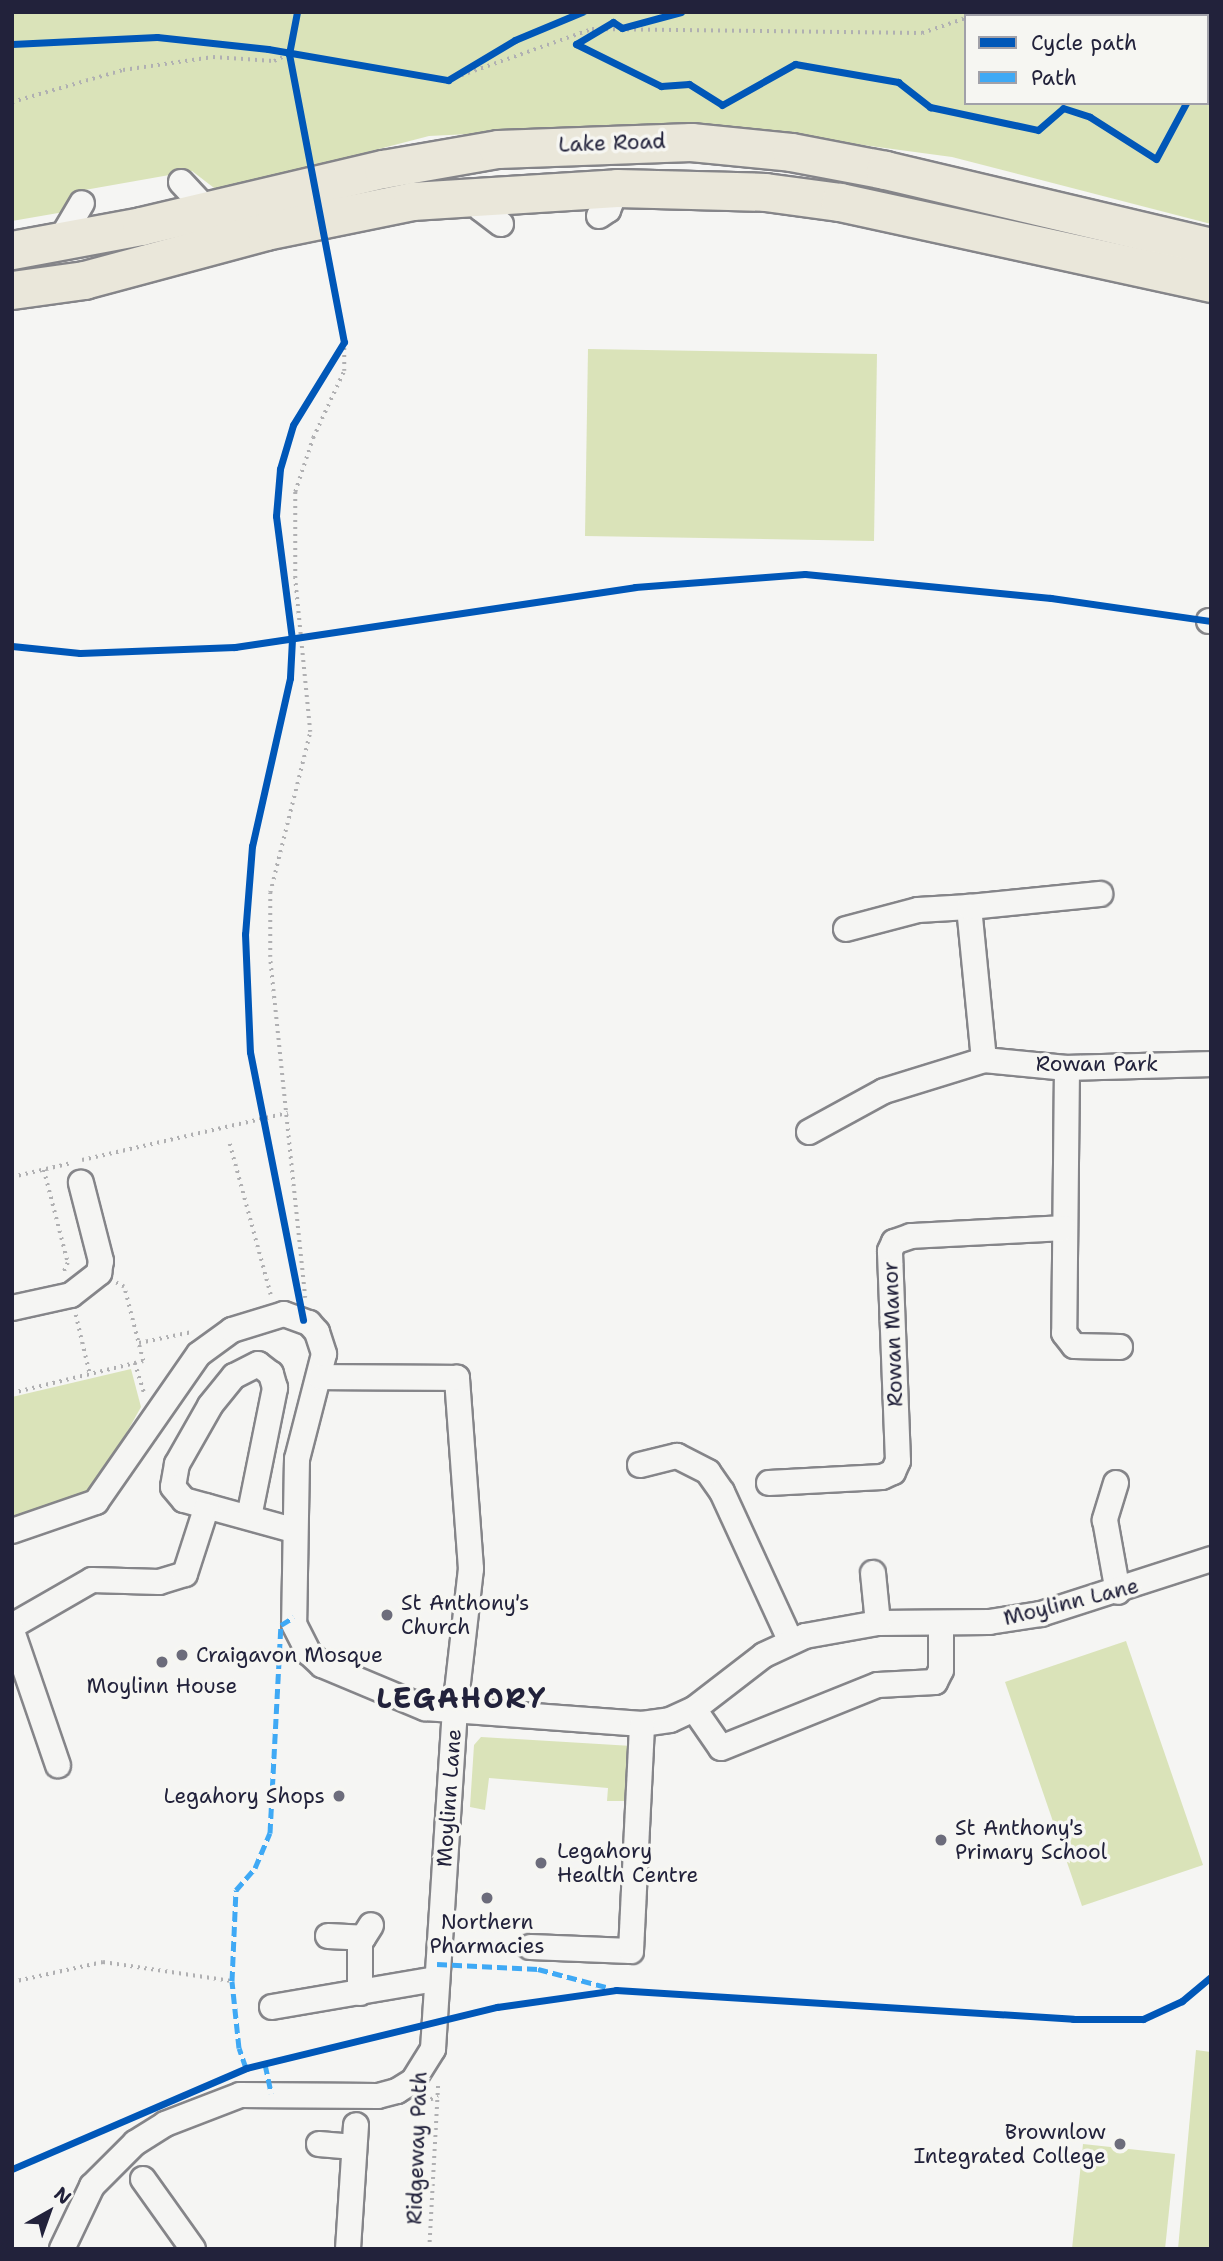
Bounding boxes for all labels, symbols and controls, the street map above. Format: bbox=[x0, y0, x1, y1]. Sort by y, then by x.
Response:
legend bbox=[964, 14, 1209, 105]
text: Cycle path bbox=[1031, 29, 1137, 57]
text: Path bbox=[1031, 64, 1077, 92]
street label: Lake Road bbox=[558, 129, 666, 157]
street label: Rowan Park bbox=[1036, 1051, 1158, 1077]
street label: Rowan Manor bbox=[878, 1261, 908, 1407]
street label: Moylinn Lane bbox=[1001, 1573, 1141, 1631]
place label: St Anthony's Church bbox=[401, 1590, 529, 1640]
marker: St Anthony's Church bbox=[379, 1607, 395, 1623]
place label: Craigavon Mosque bbox=[196, 1642, 383, 1668]
marker: Craigavon Mosque bbox=[174, 1647, 190, 1663]
marker: Moylinn House bbox=[154, 1654, 170, 1670]
place label: Moylinn House bbox=[86, 1673, 238, 1699]
district label: LEGAHORY bbox=[378, 1681, 546, 1715]
street label: Moylinn Lane bbox=[432, 1728, 466, 1868]
place label: Legahory Shops bbox=[163, 1783, 325, 1809]
marker: Legahory Shops bbox=[331, 1788, 347, 1804]
place label: St Anthony's Primary School bbox=[955, 1815, 1107, 1865]
marker: St Anthony's Primary School bbox=[933, 1832, 949, 1848]
place label: Legahory Health Centre bbox=[557, 1838, 698, 1888]
marker: Legahory Health Centre bbox=[531, 1853, 551, 1873]
marker: Northern Pharmacies bbox=[479, 1890, 495, 1906]
place label: Northern Pharmacies bbox=[429, 1909, 545, 1959]
street label: Ridgeway Path bbox=[402, 2071, 432, 2225]
place label: Brownlow Integrated College bbox=[914, 2119, 1106, 2169]
marker: Brownlow Integrated College bbox=[1112, 2136, 1128, 2152]
north arrow bbox=[14, 2177, 84, 2247]
text: N bbox=[49, 2181, 77, 2210]

